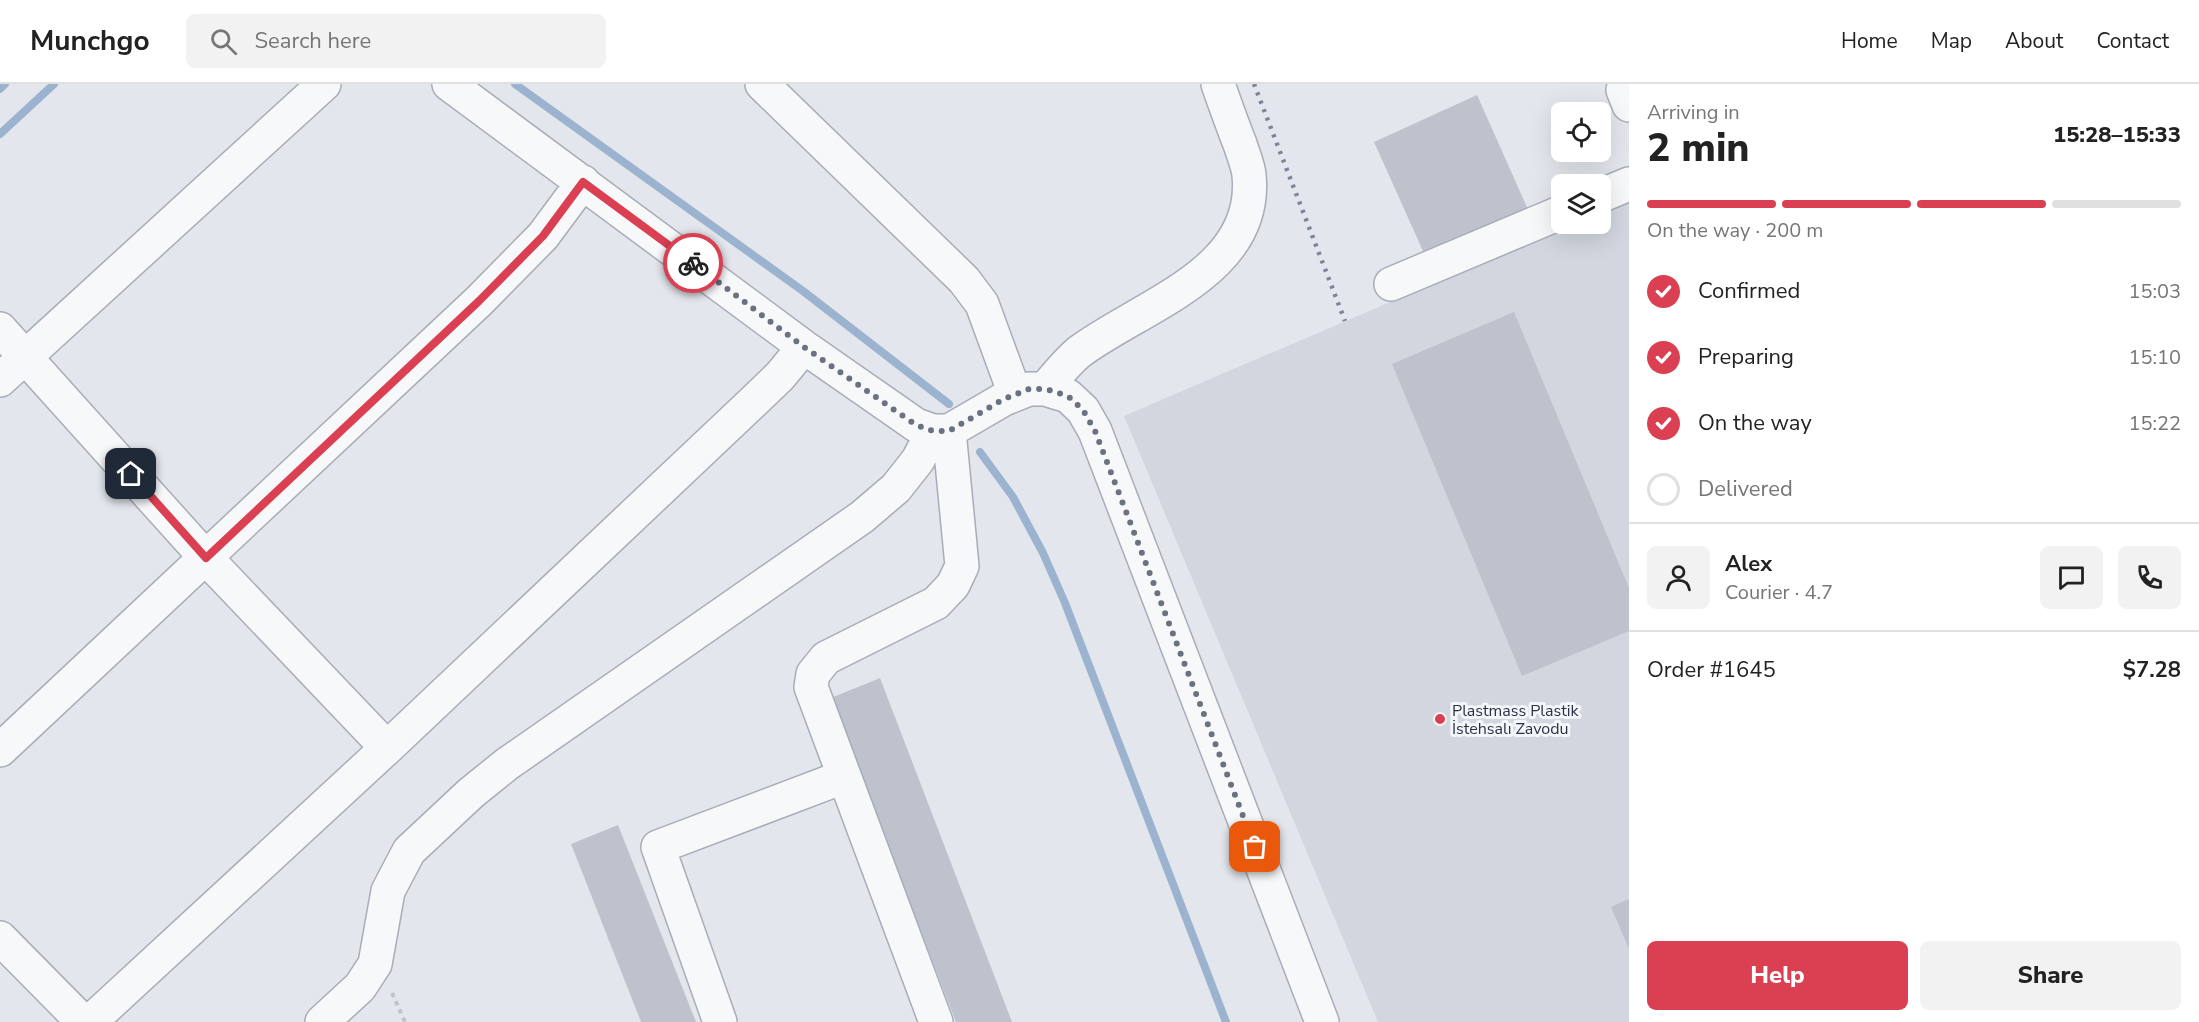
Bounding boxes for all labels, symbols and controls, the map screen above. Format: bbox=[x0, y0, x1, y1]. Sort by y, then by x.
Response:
search box bbox=[186, 14, 606, 68]
text: Munchgo bbox=[30, 22, 150, 60]
icon: search bbox=[207, 25, 240, 58]
text: Search here bbox=[255, 26, 371, 56]
text: Home bbox=[1841, 27, 1898, 55]
text: Map bbox=[1931, 27, 1972, 55]
text: About bbox=[2005, 27, 2063, 55]
text: Contact bbox=[2096, 27, 2169, 55]
text: Arriving in bbox=[1647, 99, 1740, 126]
map controls bbox=[1551, 102, 1611, 234]
button: locate bbox=[1551, 102, 1611, 162]
text: 15:28–15:33 bbox=[2053, 120, 2181, 150]
text: 2 min bbox=[1647, 122, 1750, 175]
button: layers bbox=[1551, 174, 1611, 234]
text: On the way · 200 m bbox=[1647, 217, 1823, 244]
courier bbox=[663, 233, 723, 293]
icon: bike bbox=[677, 247, 710, 280]
icon: check bbox=[1647, 275, 1680, 308]
text: Confirmed bbox=[1698, 276, 1800, 306]
text: 15:03 bbox=[2128, 278, 2181, 305]
icon: check bbox=[1647, 341, 1680, 374]
text: Preparing bbox=[1698, 342, 1794, 372]
text: 15:10 bbox=[2128, 344, 2181, 371]
icon: check bbox=[1647, 407, 1680, 440]
text: On the way bbox=[1698, 408, 1812, 438]
text: 15:22 bbox=[2128, 410, 2181, 437]
pin bbox=[105, 448, 156, 499]
icon: home bbox=[114, 457, 147, 490]
text: Delivered bbox=[1698, 474, 1793, 504]
button: person bbox=[1647, 546, 1710, 609]
button: chat bbox=[2040, 546, 2103, 609]
button: phone bbox=[2118, 546, 2181, 609]
text: Alex bbox=[1725, 549, 1772, 579]
text: Courier · 4.7 bbox=[1725, 579, 1833, 606]
text: Order #1645 bbox=[1647, 655, 1776, 685]
text: $7.28 bbox=[2123, 655, 2181, 685]
place label: Plastmass Plastik İstehsalı Zavodu bbox=[1452, 700, 1580, 740]
marker: Plastmass Plastik İstehsalı Zavodu bbox=[1433, 712, 1447, 726]
pin bbox=[1229, 821, 1280, 872]
icon: bag bbox=[1238, 830, 1271, 863]
button: Help bbox=[1647, 941, 1908, 1010]
button: Share bbox=[1920, 941, 2181, 1010]

